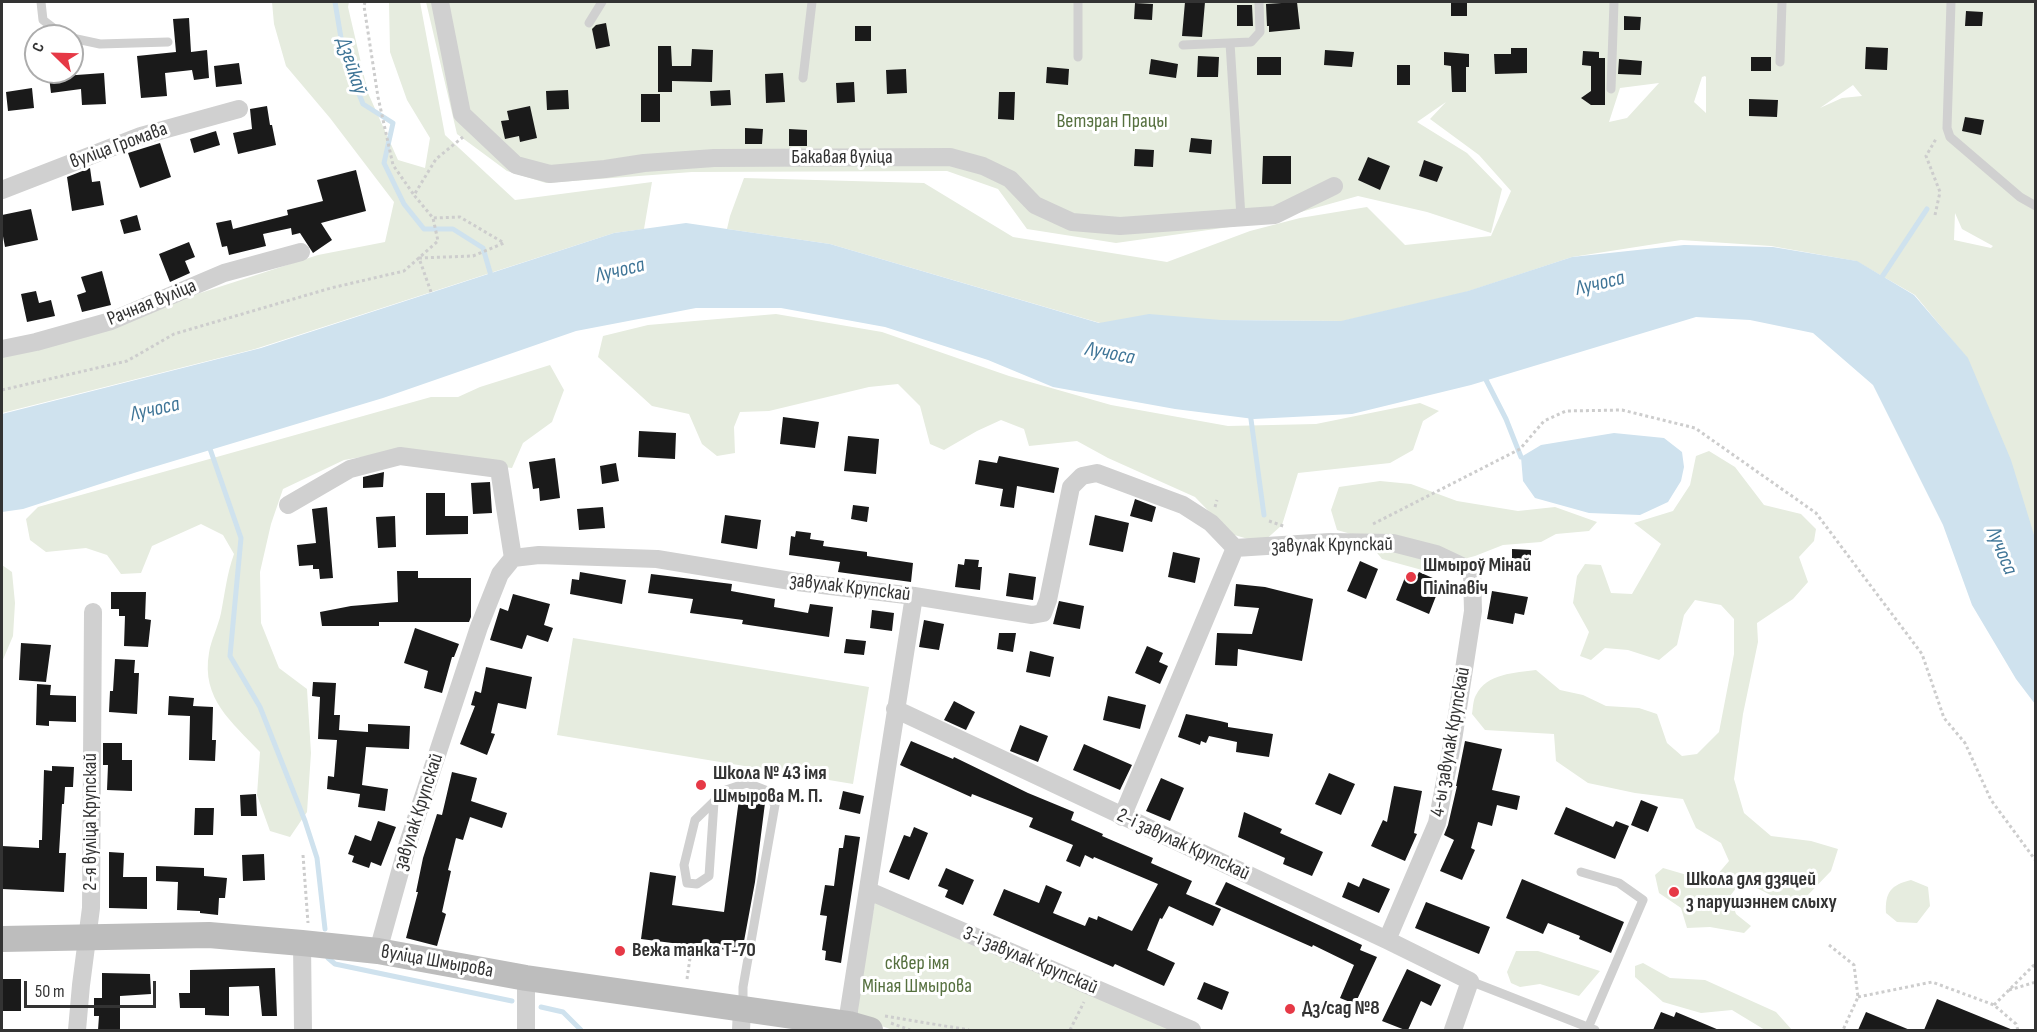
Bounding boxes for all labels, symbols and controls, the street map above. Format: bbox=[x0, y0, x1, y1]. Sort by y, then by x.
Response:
north arrow bbox=[24, 24, 84, 84]
water label: Дзейкаў bbox=[330, 34, 372, 98]
text: С bbox=[28, 40, 49, 55]
park label: Ветэран Працы bbox=[1056, 110, 1168, 134]
street label: вуліца Громава bbox=[67, 117, 171, 175]
street label: Бакавая вуліца bbox=[791, 146, 893, 170]
water label: Лучоса bbox=[593, 253, 647, 289]
water label: Лучоса bbox=[1573, 266, 1627, 302]
street label: Рачная вуліца bbox=[104, 274, 200, 332]
water label: Лучоса bbox=[1083, 337, 1137, 371]
water label: Лучоса bbox=[128, 392, 182, 428]
water label: Лучоса bbox=[1980, 523, 2022, 579]
street label: завулак Крупскай bbox=[1271, 533, 1393, 559]
place label: Шмыроў Мінай Піліпавіч bbox=[1423, 554, 1531, 601]
street label: завулак Крупскай bbox=[788, 569, 912, 607]
marker: Шмыроў Мінай Піліпавіч bbox=[1404, 570, 1418, 584]
street label: 4-ы завулак Крупскай bbox=[1426, 665, 1476, 819]
street label: завулак Крупскай bbox=[389, 751, 449, 873]
street label: 2-я вуліца Крупскай bbox=[79, 753, 103, 891]
place label: Школа № 43 імя Шмырова М. П. bbox=[713, 762, 827, 809]
marker: Школа № 43 імя Шмырова М. П. bbox=[694, 778, 708, 792]
street label: 2-і завулак Крупскай bbox=[1113, 804, 1253, 886]
place label: Школа для дзяцей з парушэннем слыху bbox=[1686, 868, 1837, 915]
marker: Школа для дзяцей з парушэннем слыху bbox=[1667, 885, 1681, 899]
street label: 3-і завулак Крупскай bbox=[959, 922, 1101, 1000]
place label: Вежа танка Т-70 bbox=[632, 939, 756, 963]
street label: вуліца Шмырова bbox=[379, 940, 495, 984]
marker: Вежа танка Т-70 bbox=[613, 944, 627, 958]
park label: сквер імя Міная Шмырова bbox=[862, 952, 972, 999]
scale bar bbox=[27, 969, 159, 1007]
text: 50 m bbox=[35, 981, 65, 1002]
place label: Дз/сад №8 bbox=[1302, 997, 1380, 1021]
marker: Дз/сад №8 bbox=[1283, 1002, 1297, 1016]

